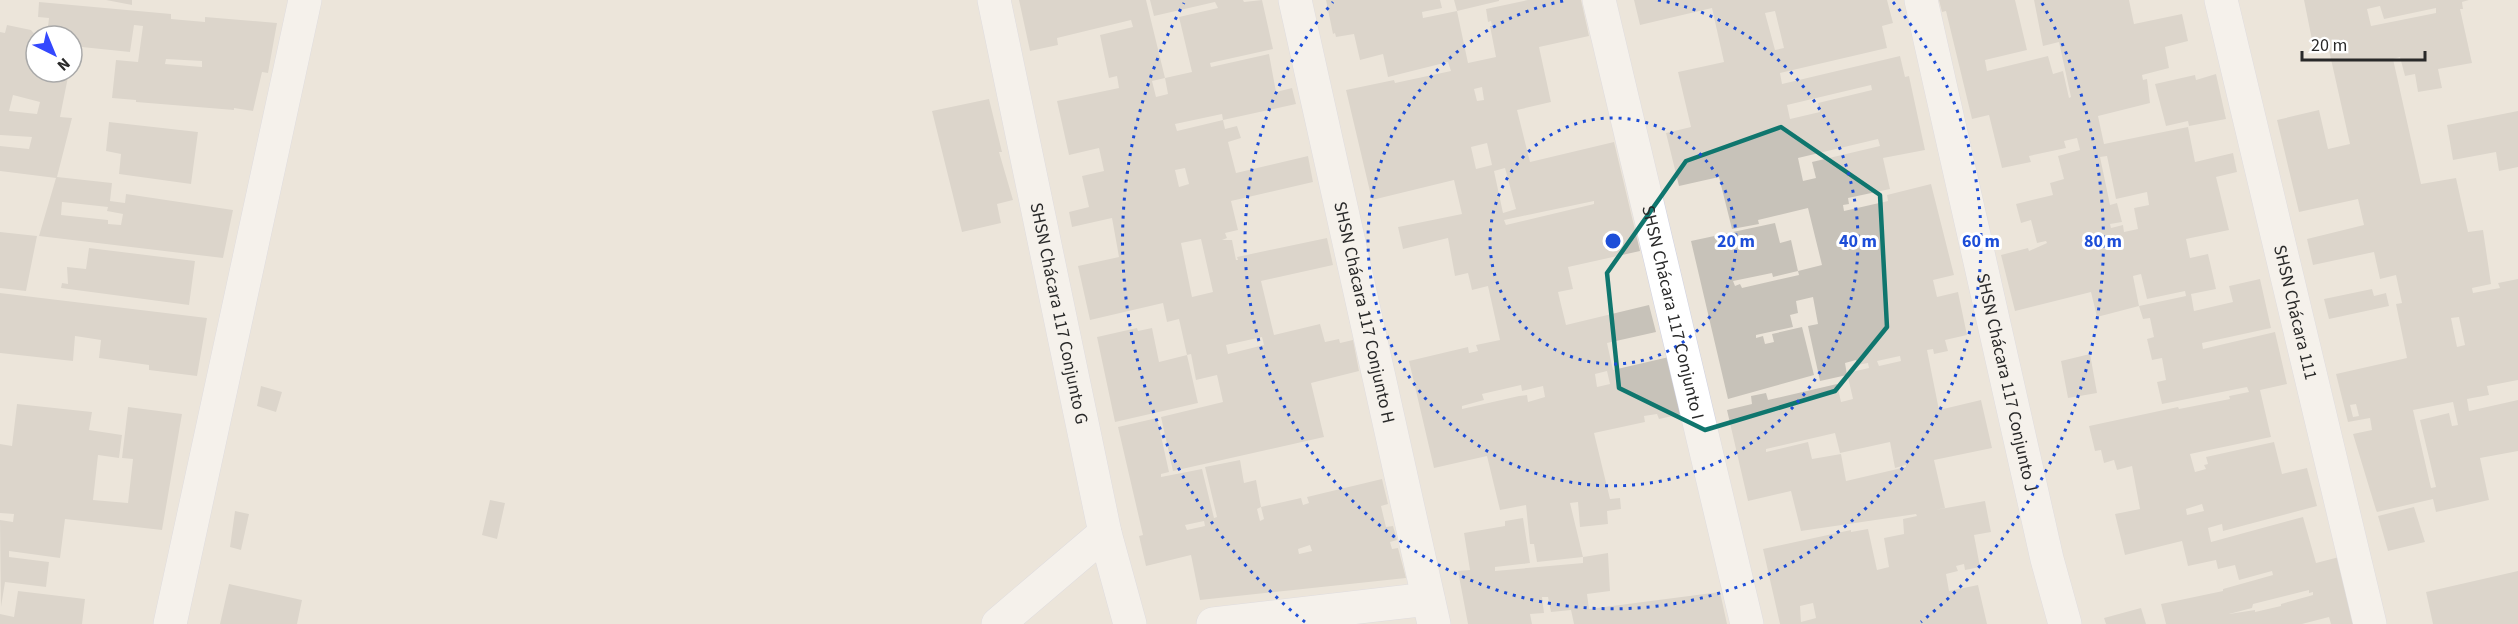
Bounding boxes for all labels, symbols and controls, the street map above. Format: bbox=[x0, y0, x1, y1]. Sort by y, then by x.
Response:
north arrow bbox=[24, 24, 84, 84]
scale bar bbox=[2302, 24, 2425, 62]
text: 20 m bbox=[2311, 33, 2347, 58]
text: N bbox=[52, 53, 75, 76]
street label: SHSN Chácara 117 Conjunto H bbox=[1327, 199, 1401, 426]
street label: SHSN Chácara 117 Conjunto G bbox=[1023, 200, 1094, 426]
street label: SHSN Chácara 117 Conjunto I bbox=[1635, 203, 1710, 422]
text: 20 m bbox=[1717, 229, 1755, 254]
text: 40 m bbox=[1839, 229, 1877, 254]
text: 60 m bbox=[1962, 229, 2000, 254]
text: 80 m bbox=[2084, 229, 2122, 254]
centre of rings bbox=[1603, 231, 1623, 251]
street label: SHSN Chácara 111 bbox=[2267, 242, 2323, 382]
street label: SHSN Chácara 117 Conjunto J bbox=[1970, 271, 2043, 494]

